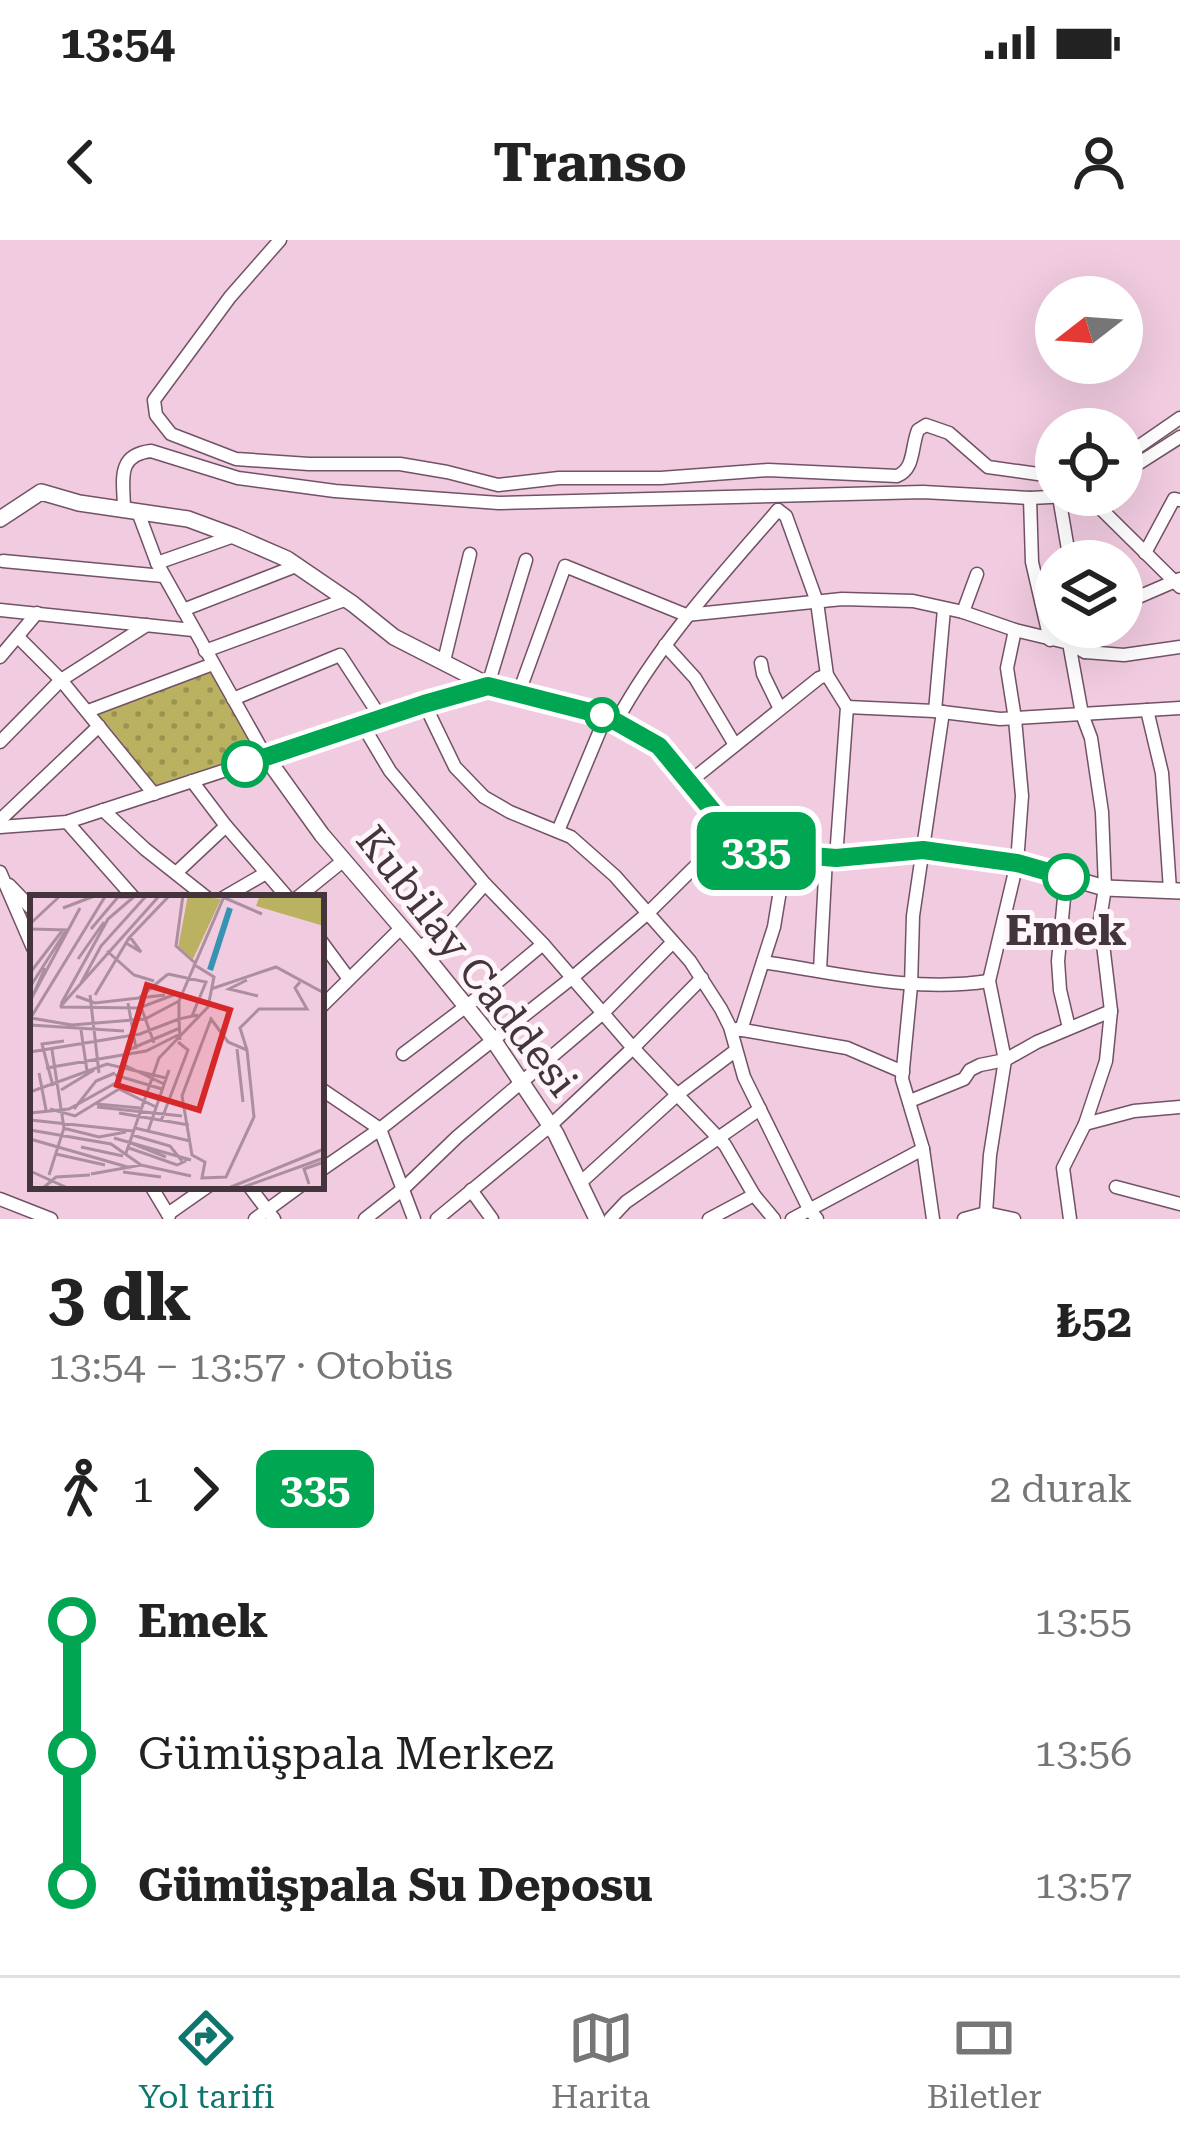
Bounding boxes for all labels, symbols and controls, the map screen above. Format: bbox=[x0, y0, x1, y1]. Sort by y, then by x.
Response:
text: 13:54 bbox=[60, 16, 175, 69]
icon: back bbox=[48, 129, 114, 195]
icon: person bbox=[1066, 129, 1132, 195]
text: Transo bbox=[493, 131, 687, 194]
north arrow bbox=[1035, 276, 1143, 384]
map controls bbox=[1035, 276, 1143, 648]
button: locate bbox=[1035, 408, 1143, 516]
button: layers bbox=[1035, 540, 1143, 648]
unlabelled marker bbox=[586, 699, 618, 731]
unlabelled marker bbox=[223, 742, 267, 786]
line badge: 335 bbox=[687, 812, 825, 890]
street label: Kubilay Caddesi bbox=[346, 816, 588, 1106]
text: 335 bbox=[721, 826, 791, 875]
marker: Emek bbox=[1044, 855, 1088, 899]
inset map bbox=[30, 895, 324, 1189]
place label: Emek bbox=[1005, 906, 1127, 955]
text: 3 dk bbox=[48, 1259, 191, 1336]
text: ₺52 bbox=[1056, 1295, 1132, 1348]
text: 13:54 – 13:57 · Otobüs bbox=[48, 1343, 453, 1389]
icon: walk bbox=[48, 1456, 114, 1522]
icon: forward bbox=[172, 1456, 238, 1522]
text: 335 bbox=[280, 1464, 350, 1513]
text: 1 bbox=[132, 1466, 154, 1512]
text: 2 durak bbox=[989, 1466, 1132, 1512]
text: Emek bbox=[138, 1595, 268, 1648]
text: 13:55 bbox=[1035, 1598, 1132, 1644]
text: Gümüşpala Merkez bbox=[138, 1727, 554, 1780]
text: 13:56 bbox=[1035, 1730, 1132, 1776]
text: Gümüşpala Su Deposu bbox=[138, 1859, 653, 1912]
text: 13:57 bbox=[1035, 1862, 1132, 1908]
tab: Yol tarifi bbox=[138, 2005, 275, 2116]
tab: Harita bbox=[551, 2005, 650, 2116]
tab: Biletler bbox=[927, 2005, 1042, 2116]

